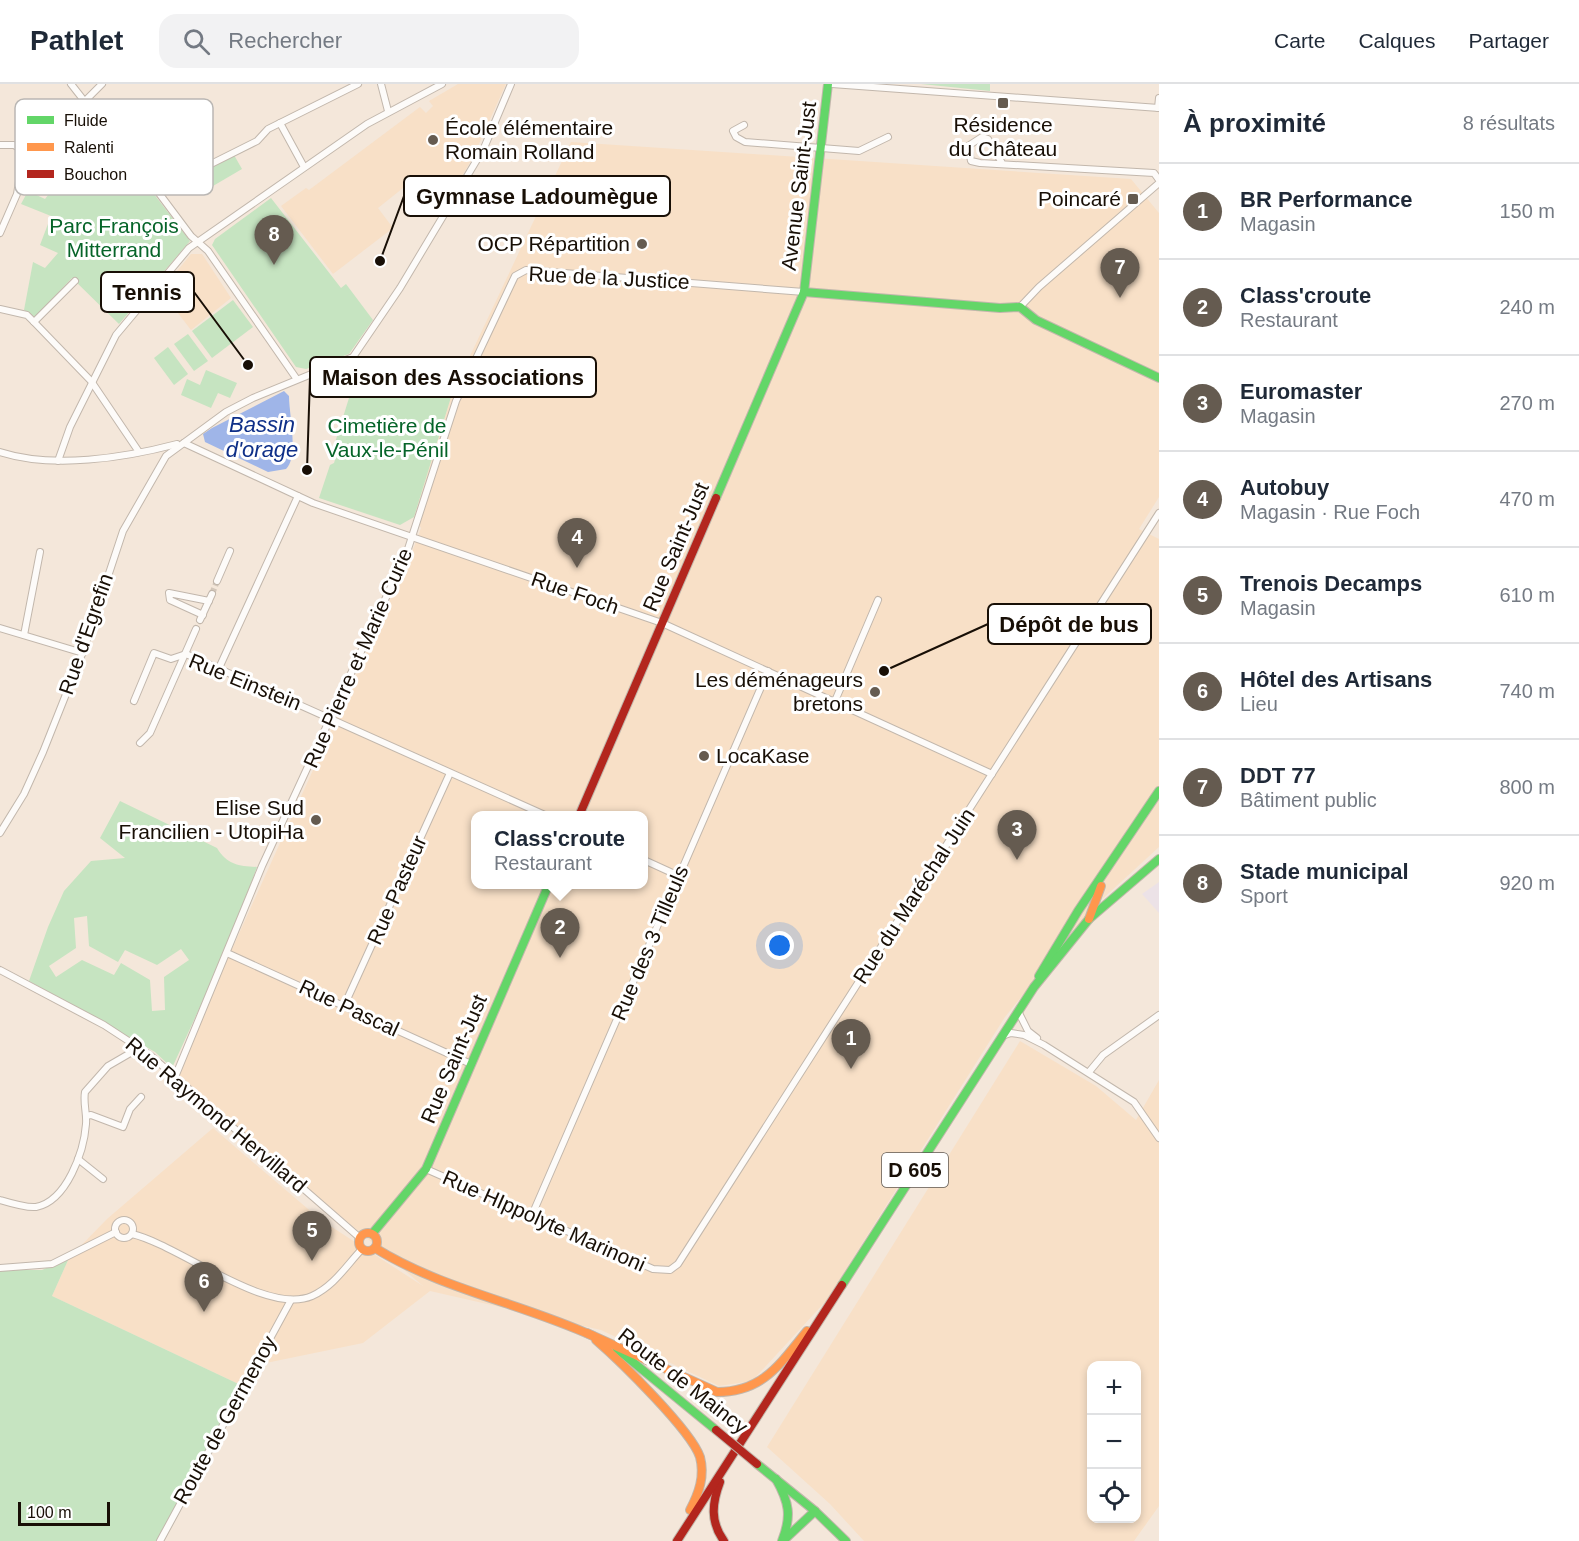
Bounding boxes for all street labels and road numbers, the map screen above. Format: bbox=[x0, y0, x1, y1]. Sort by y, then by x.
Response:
street label: Avenue Saint-Just bbox=[777, 100, 820, 272]
street label: Rue de la Justice bbox=[528, 262, 690, 293]
street label: Rue Saint-Just bbox=[638, 479, 713, 615]
street label: Rue Pierre et Marie Curie bbox=[299, 544, 416, 771]
street label: Rue Foch bbox=[528, 567, 622, 618]
street label: Rue d'Egrefin bbox=[54, 570, 117, 697]
street label: Rue Einstein bbox=[186, 649, 305, 715]
street label: Rue du Maréchal Juin bbox=[848, 804, 979, 988]
street label: Rue Pasteur bbox=[362, 832, 431, 948]
street label: Rue des 3 Tilleuls bbox=[607, 862, 693, 1024]
street label: Rue Pascal bbox=[296, 974, 403, 1041]
street label: Rue Saint-Just bbox=[416, 991, 491, 1127]
street label: Rue Raymond Hervillard bbox=[121, 1032, 311, 1197]
road number: D 605 bbox=[882, 1153, 948, 1187]
street label: Rue HIppolyte Marinoni bbox=[439, 1165, 649, 1276]
street label: Route de Maincy bbox=[614, 1323, 753, 1438]
street label: Route de Germenoy bbox=[169, 1331, 281, 1508]

